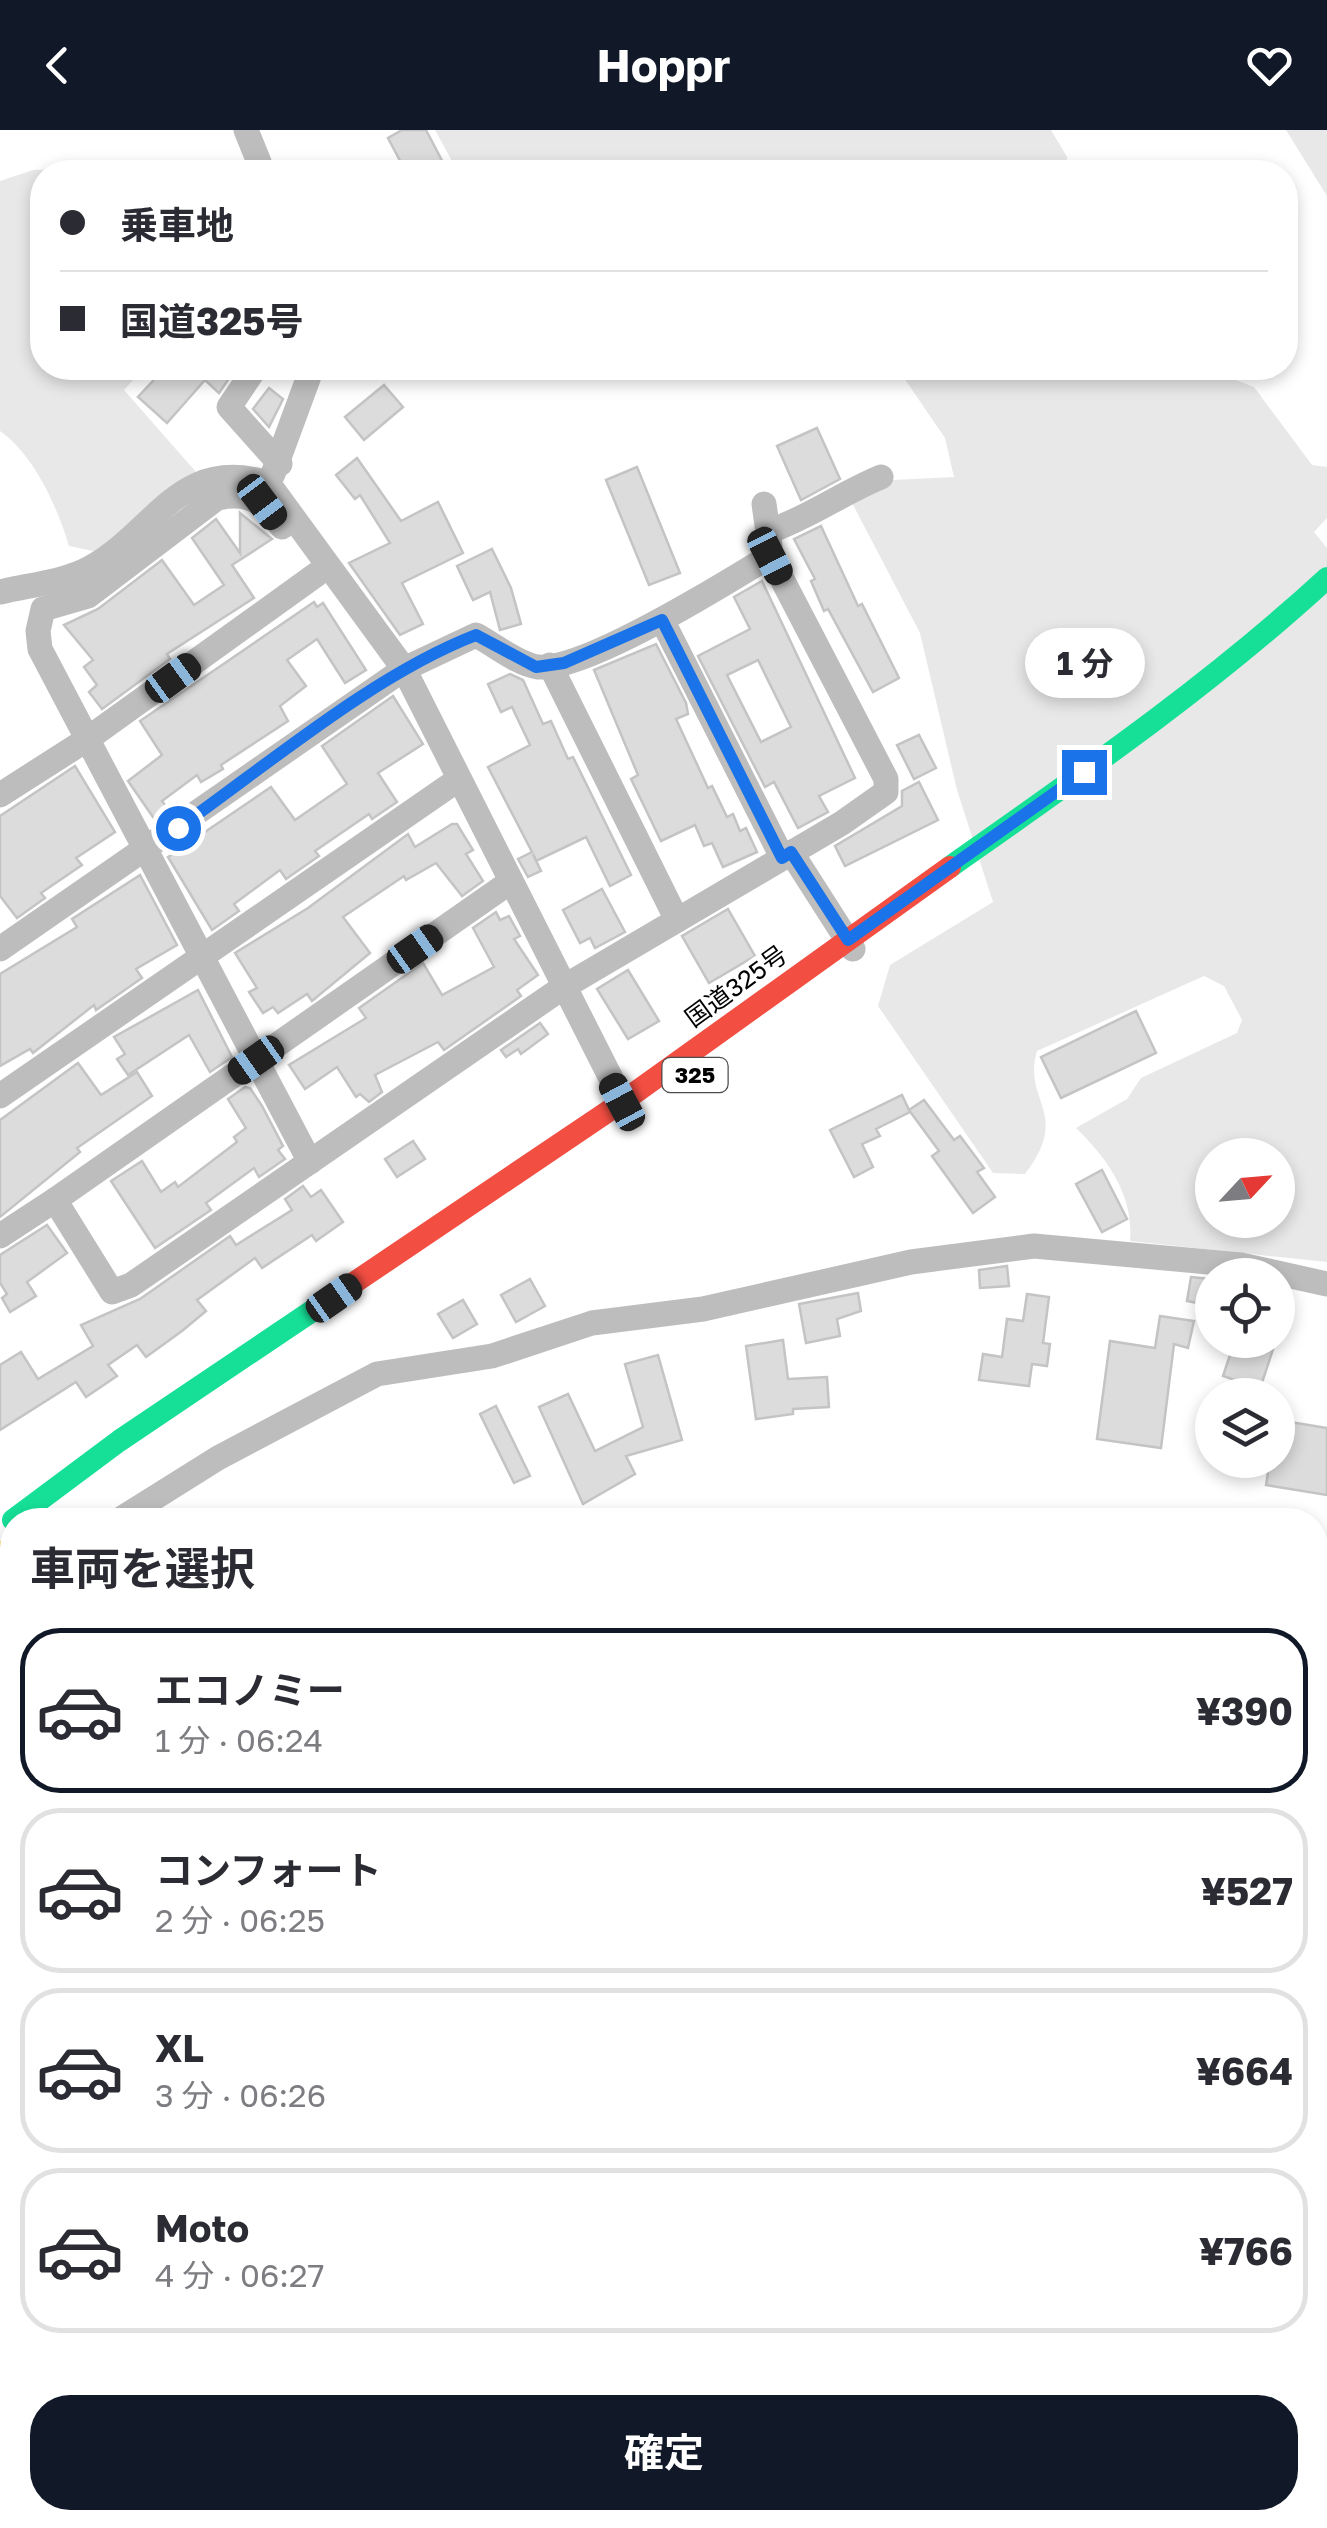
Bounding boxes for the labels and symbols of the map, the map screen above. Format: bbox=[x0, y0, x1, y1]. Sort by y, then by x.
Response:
car bbox=[232, 469, 292, 535]
car bbox=[743, 522, 797, 590]
callout: 1 分 bbox=[1024, 627, 1144, 697]
car bbox=[140, 648, 206, 708]
route end bbox=[1062, 750, 1107, 795]
route start bbox=[156, 806, 201, 851]
car bbox=[382, 920, 448, 978]
street label: 国道325号 bbox=[679, 938, 793, 1033]
car bbox=[223, 1031, 289, 1089]
road number: 325 bbox=[662, 1058, 728, 1092]
car bbox=[595, 1068, 649, 1136]
north arrow bbox=[1195, 1138, 1295, 1238]
car bbox=[301, 1269, 367, 1327]

